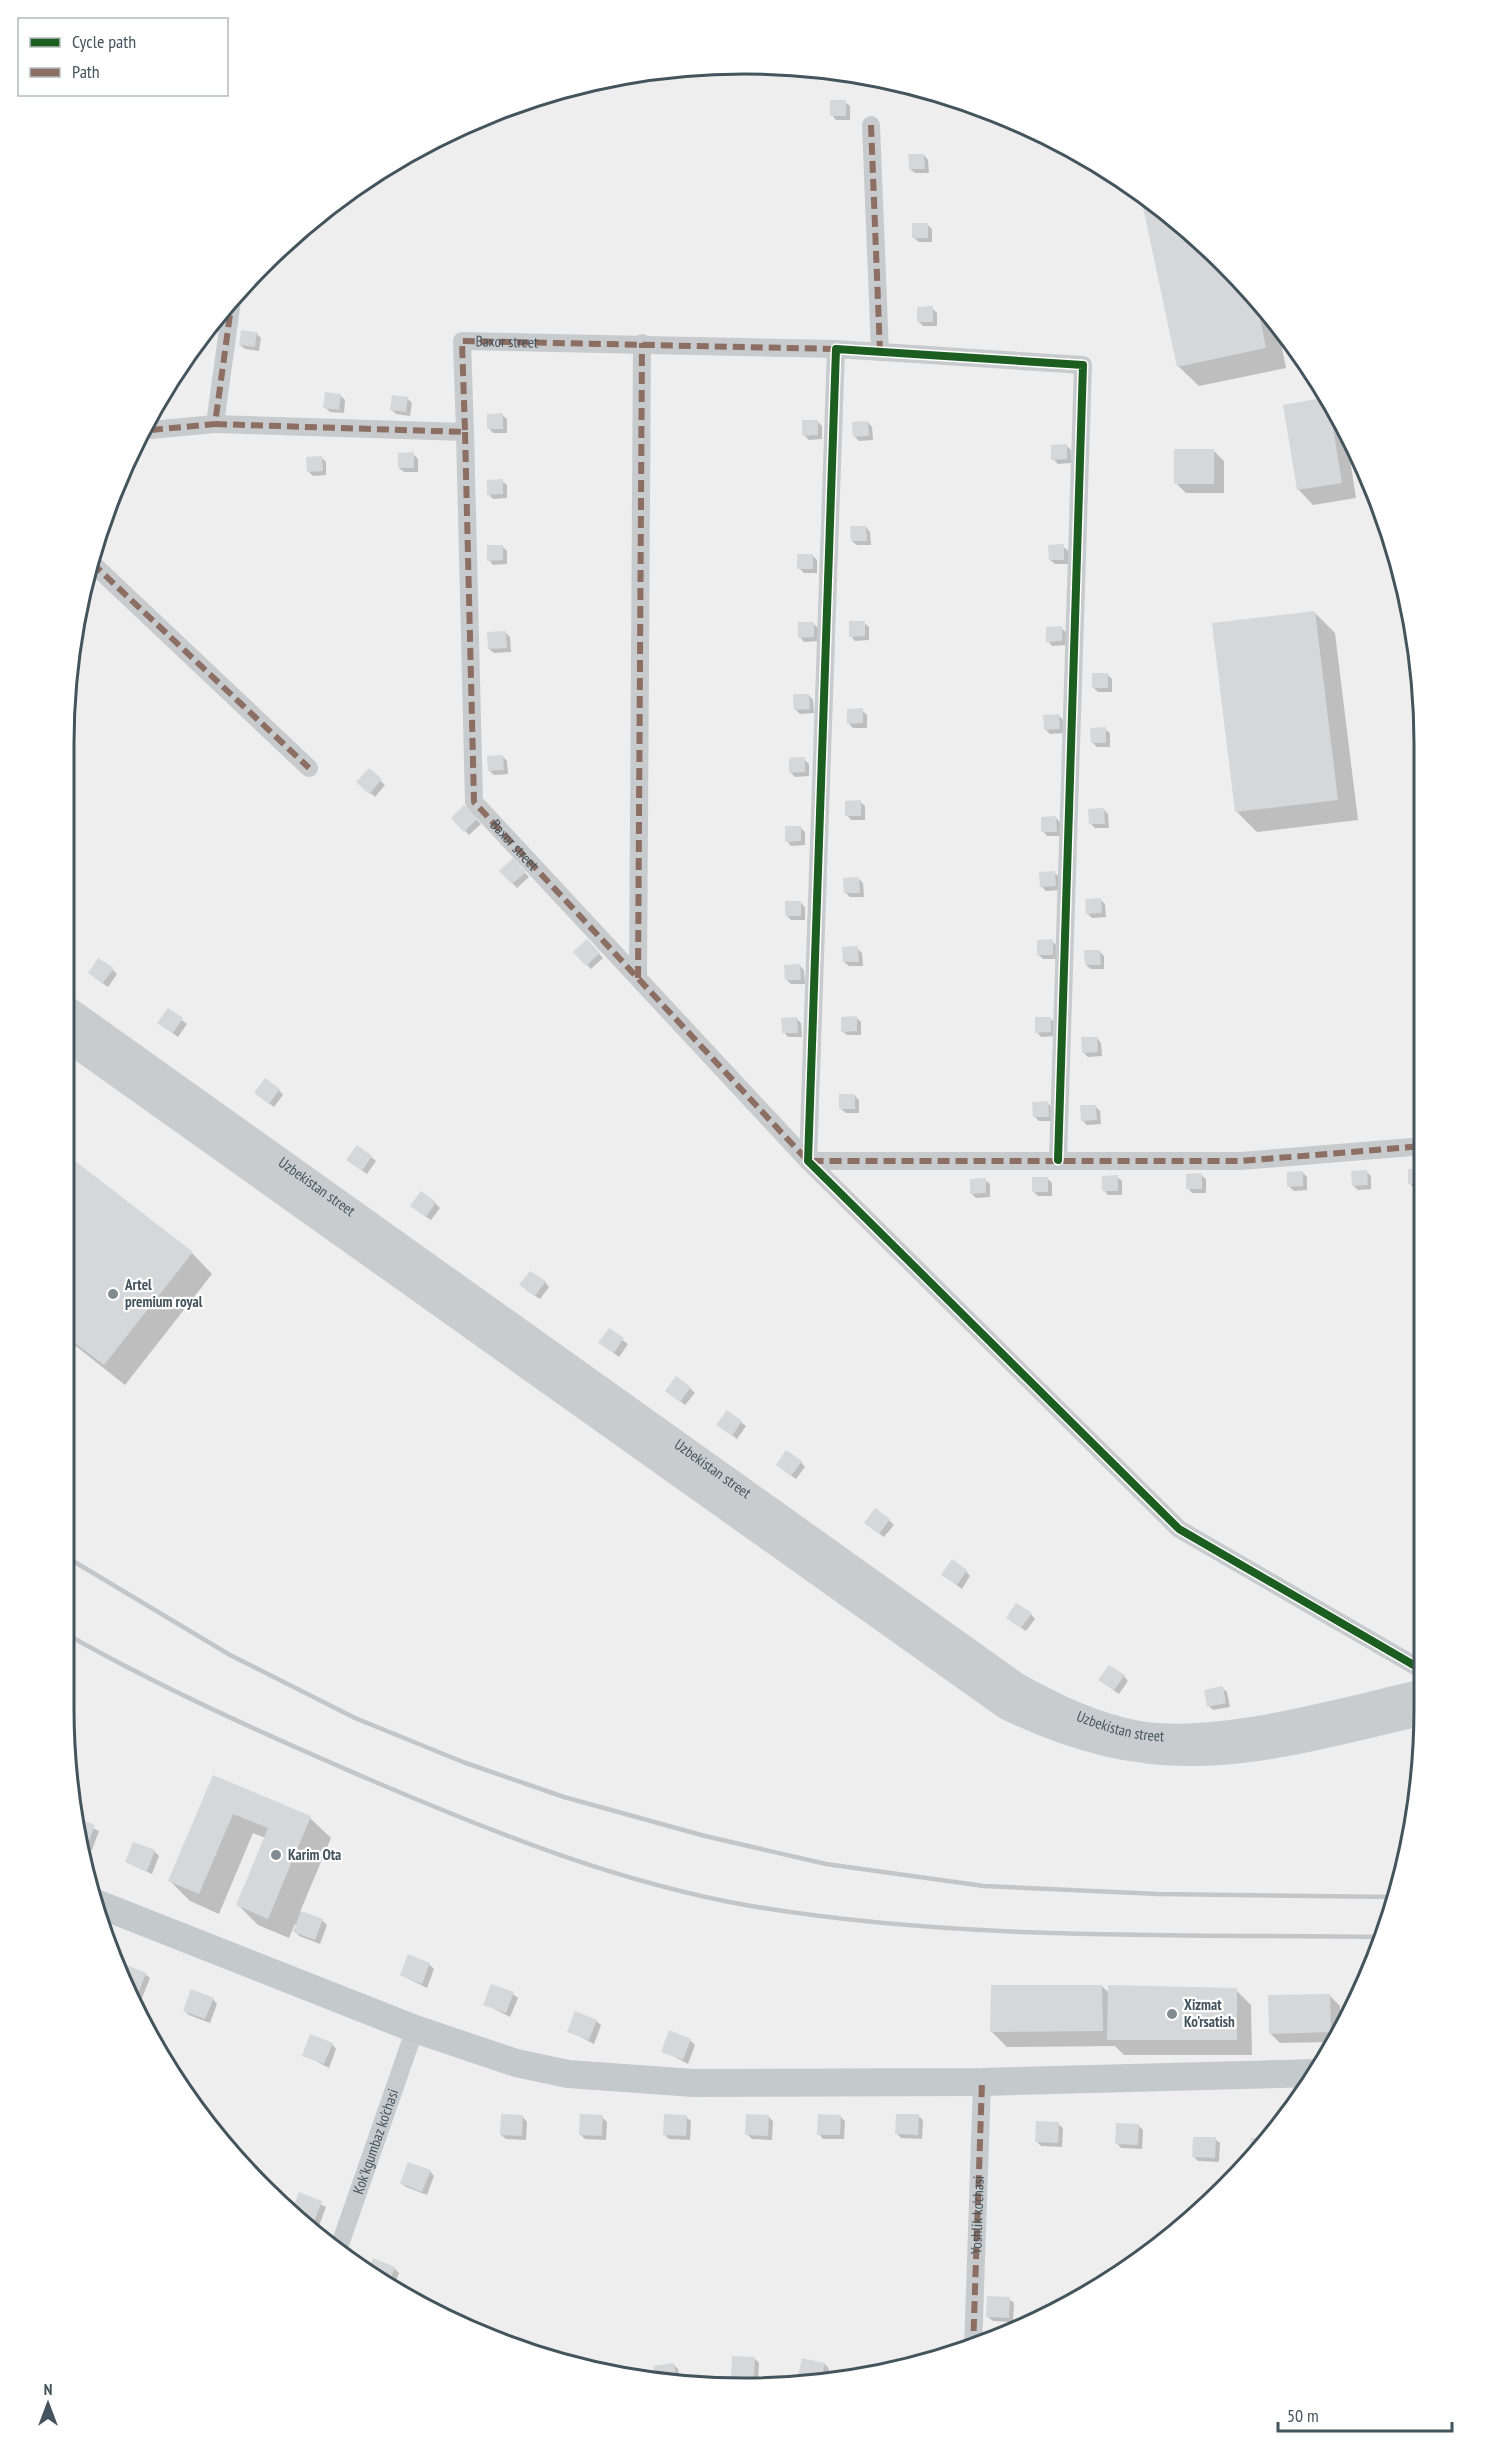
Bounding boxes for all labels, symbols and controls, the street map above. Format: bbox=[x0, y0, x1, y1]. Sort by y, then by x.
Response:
legend bbox=[18, 18, 228, 96]
text: Cycle path bbox=[72, 30, 136, 53]
text: Path bbox=[72, 60, 100, 83]
street label: Baxor street bbox=[475, 331, 538, 352]
street label: Baxor street bbox=[486, 815, 543, 874]
street label: Uzbekistan street bbox=[275, 1153, 359, 1220]
place label: Artel premium royal bbox=[124, 1275, 203, 1311]
marker: Artel premium royal bbox=[106, 1287, 120, 1301]
street label: Uzbekistan street bbox=[671, 1435, 755, 1502]
street label: Uzbekistan street bbox=[1074, 1706, 1165, 1745]
place label: Karim Ota bbox=[288, 1845, 341, 1864]
marker: Karim Ota bbox=[269, 1848, 283, 1862]
place label: Xizmat Ko'rsatish bbox=[1184, 1995, 1235, 2031]
marker: Xizmat Ko'rsatish bbox=[1165, 2007, 1179, 2021]
street label: Kok'kgumbaz ko'chasi bbox=[348, 2086, 402, 2197]
street label: Yoshlik ko'chasi bbox=[966, 2175, 988, 2255]
north arrow bbox=[18, 2374, 78, 2434]
text: N bbox=[44, 2379, 52, 2399]
scale bar bbox=[1278, 2395, 1452, 2433]
text: 50 m bbox=[1287, 2404, 1319, 2427]

